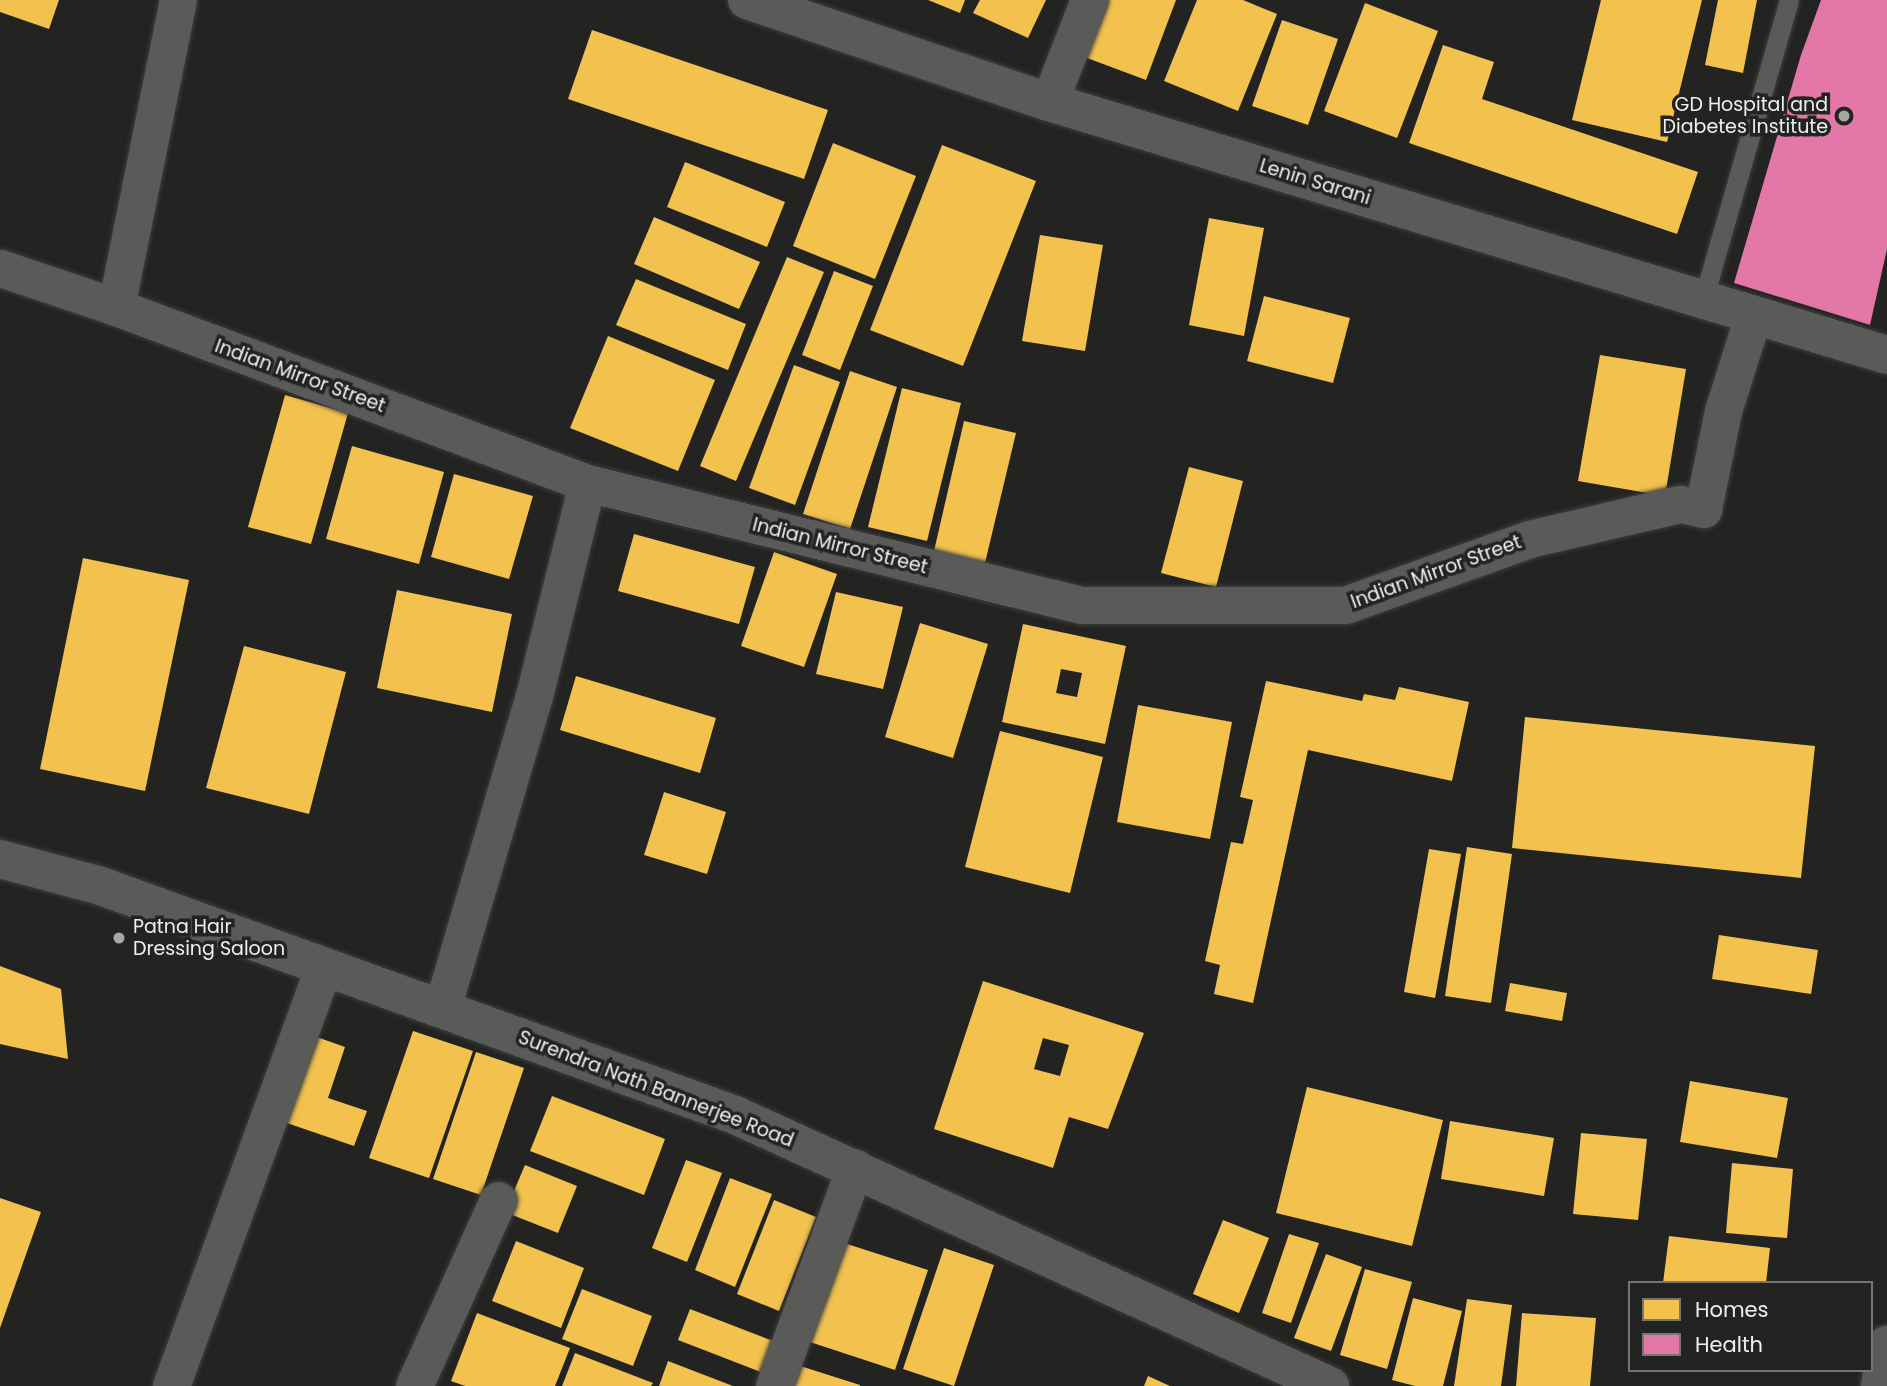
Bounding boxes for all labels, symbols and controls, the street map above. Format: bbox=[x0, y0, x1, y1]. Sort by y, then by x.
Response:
place label: GD Hospital and Diabetes Institute bbox=[1663, 94, 1828, 138]
marker: GD Hospital and Diabetes Institute bbox=[1834, 106, 1854, 126]
street label: Lenin Sarani bbox=[1257, 154, 1373, 210]
street label: Indian Mirror Street bbox=[212, 335, 388, 417]
street label: Indian Mirror Street bbox=[750, 513, 930, 579]
street label: Indian Mirror Street bbox=[1348, 531, 1524, 613]
place label: Patna Hair Dressing Saloon bbox=[133, 916, 285, 960]
marker: Patna Hair Dressing Saloon bbox=[111, 930, 127, 946]
street label: Surendra Nath Bannerjee Road bbox=[515, 1026, 797, 1152]
legend bbox=[1628, 1281, 1873, 1372]
text: Homes bbox=[1695, 1295, 1769, 1324]
text: Health bbox=[1695, 1330, 1763, 1359]

